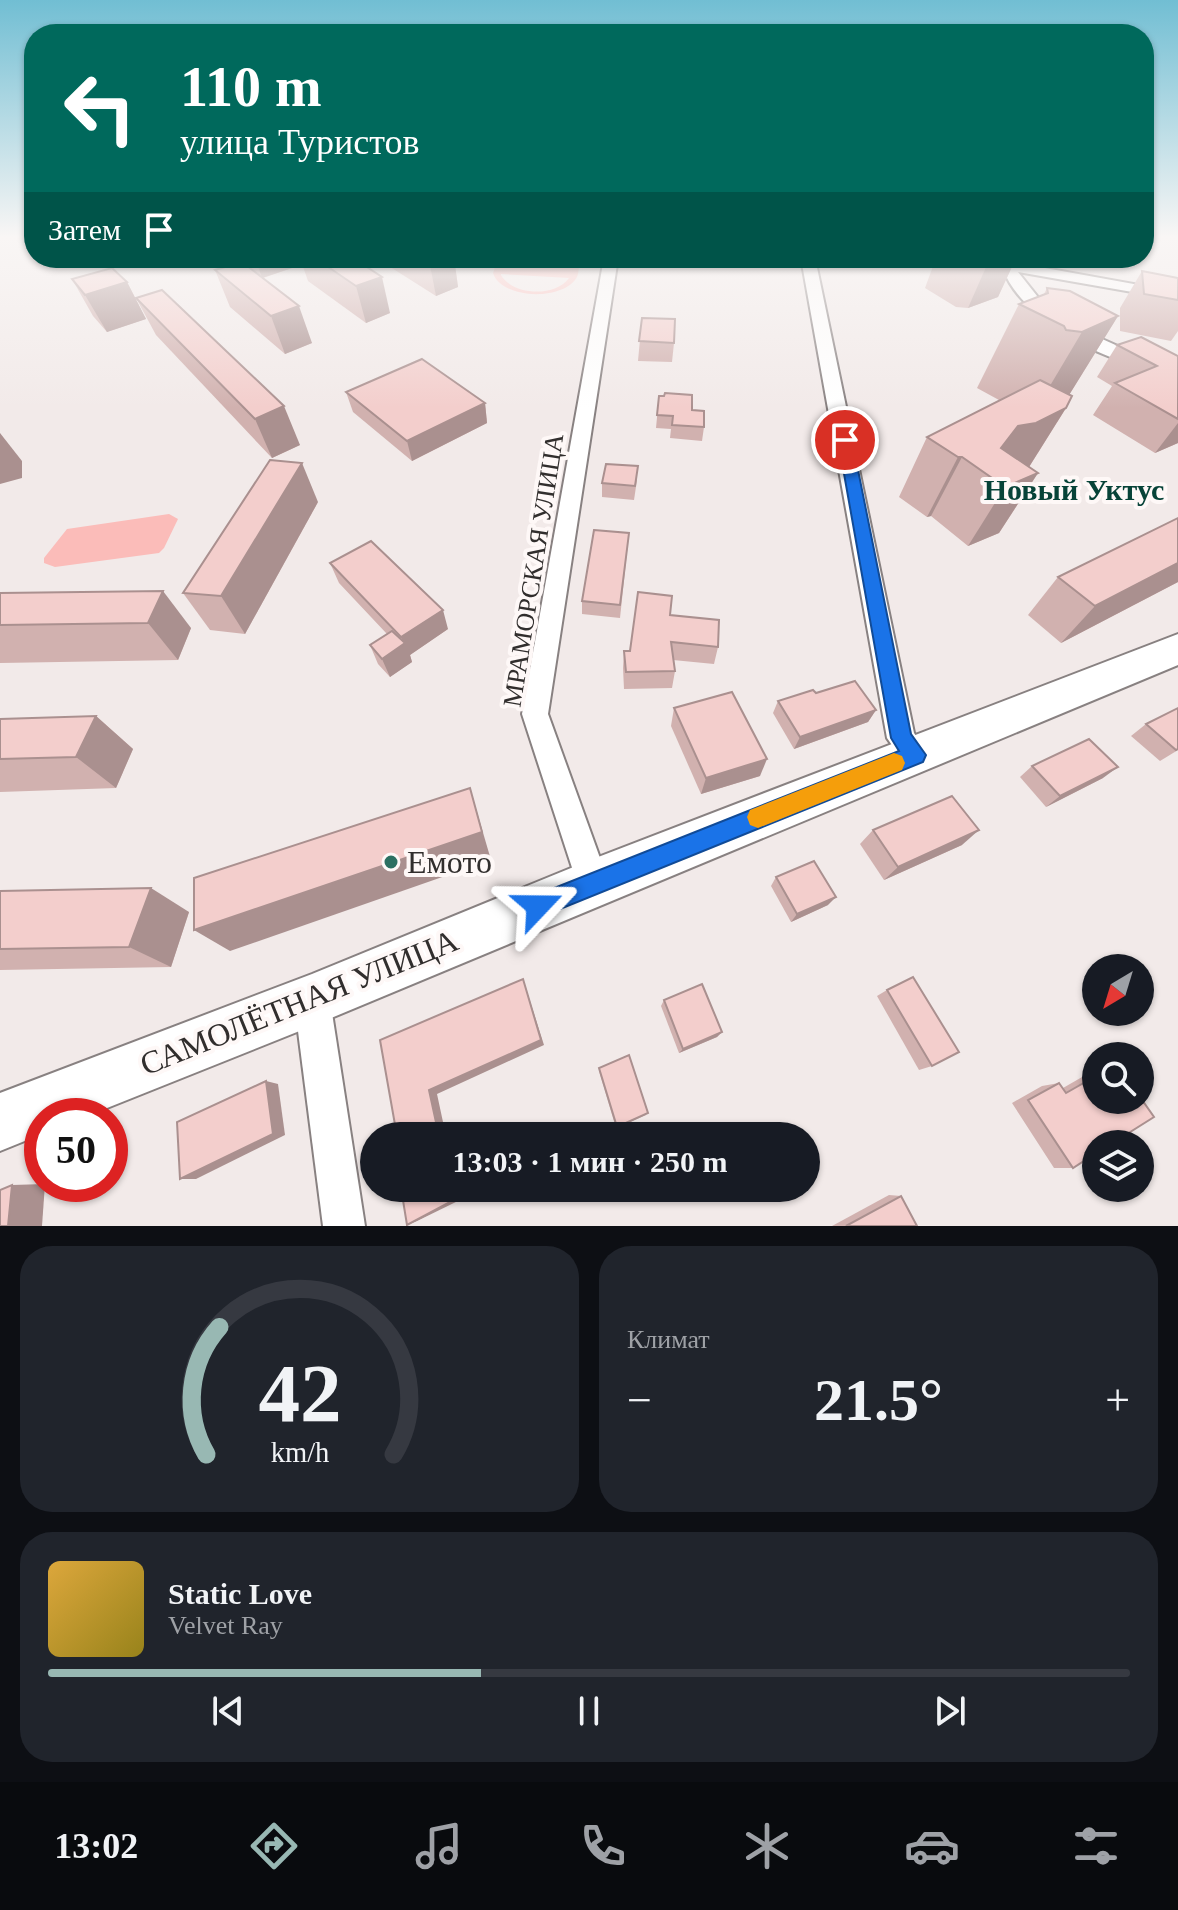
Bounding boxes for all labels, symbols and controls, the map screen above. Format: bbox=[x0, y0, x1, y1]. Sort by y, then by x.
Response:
icon: left bbox=[48, 56, 152, 160]
text: 110 m bbox=[180, 56, 322, 118]
text: улица Туристов bbox=[180, 122, 420, 162]
icon: arrive bbox=[137, 208, 181, 252]
text: Затем bbox=[48, 213, 121, 246]
pin bbox=[811, 406, 879, 474]
icon: arrive bbox=[823, 418, 867, 462]
street label: МРАМОРСКАЯ УЛИЦА bbox=[498, 431, 569, 709]
district label: Новый Уктус bbox=[984, 473, 1164, 506]
place label: Емото bbox=[407, 844, 492, 880]
marker: Емото bbox=[382, 853, 400, 871]
position arrow bbox=[496, 864, 580, 948]
street label: САМОЛЁТНАЯ УЛИЦА bbox=[135, 922, 463, 1082]
north arrow bbox=[1082, 954, 1154, 1026]
map controls bbox=[1082, 954, 1154, 1202]
button: search bbox=[1082, 1042, 1154, 1114]
speed limit sign: 50 bbox=[24, 1098, 128, 1202]
button: layers bbox=[1082, 1130, 1154, 1202]
text: 13:03 · 1 мин · 250 m bbox=[453, 1145, 728, 1178]
text: Климат bbox=[627, 1325, 710, 1354]
text: 42 bbox=[258, 1347, 341, 1439]
text: 21.5° bbox=[814, 1367, 943, 1433]
text: − bbox=[627, 1376, 652, 1425]
text: + bbox=[1105, 1376, 1130, 1425]
text: km/h bbox=[270, 1437, 329, 1468]
text: Static Love bbox=[168, 1577, 312, 1610]
text: Velvet Ray bbox=[168, 1611, 283, 1640]
icon: previous bbox=[206, 1689, 250, 1733]
icon: pause bbox=[567, 1689, 611, 1733]
icon: next bbox=[928, 1689, 972, 1733]
icon: directions bbox=[246, 1818, 302, 1874]
icon: music bbox=[411, 1818, 467, 1874]
icon: phone bbox=[575, 1818, 631, 1874]
icon: climate bbox=[739, 1818, 795, 1874]
icon: car bbox=[904, 1818, 960, 1874]
icon: filters bbox=[1068, 1818, 1124, 1874]
text: 13:02 bbox=[54, 1826, 138, 1866]

